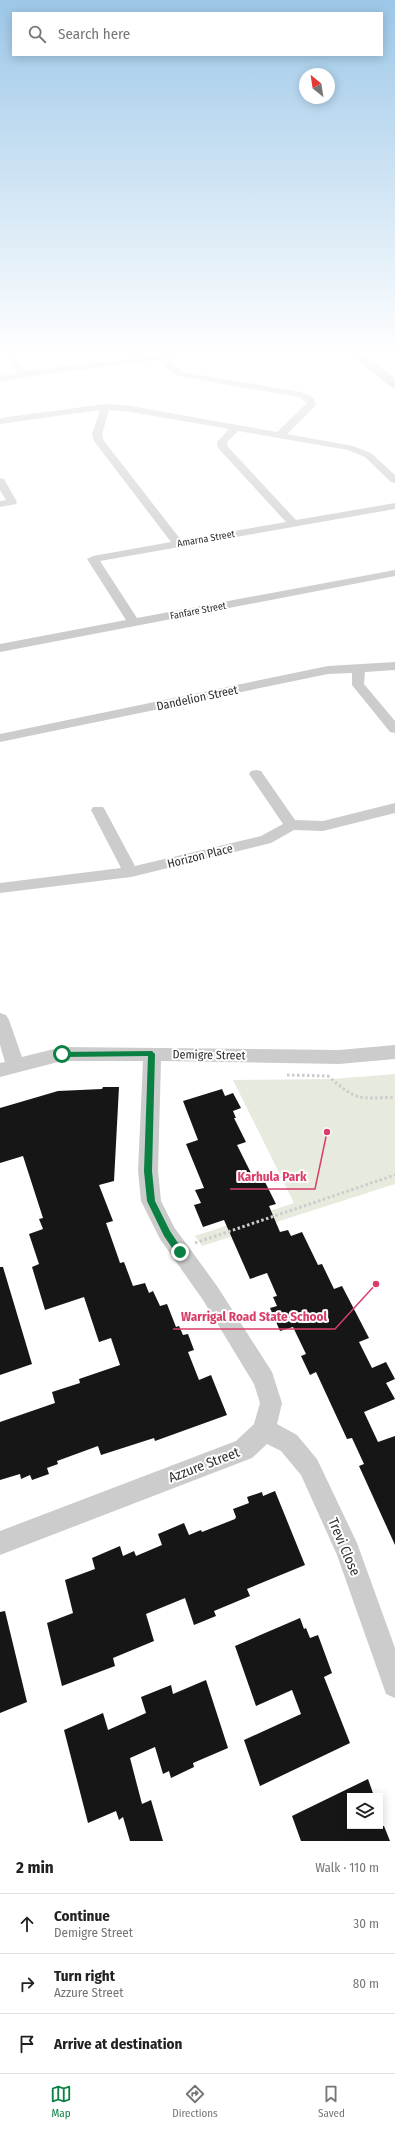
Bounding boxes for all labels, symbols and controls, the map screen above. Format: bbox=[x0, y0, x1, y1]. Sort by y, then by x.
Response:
search box bbox=[12, 12, 383, 56]
icon: search bbox=[26, 23, 48, 45]
text: Search here bbox=[58, 25, 130, 43]
north arrow bbox=[299, 68, 335, 104]
street label: Amarna Street bbox=[176, 528, 237, 550]
street label: Fanfare Street bbox=[169, 600, 228, 622]
street label: Dandelion Street bbox=[155, 683, 239, 713]
street label: Horizon Place bbox=[166, 841, 234, 871]
route start bbox=[53, 1045, 71, 1063]
street label: Demigre Street bbox=[172, 1047, 246, 1063]
callout: Karhula Park bbox=[230, 1164, 315, 1189]
text: Karhula Park bbox=[237, 1169, 307, 1184]
route end bbox=[171, 1243, 189, 1261]
callout: Warrigal Road State School bbox=[173, 1304, 335, 1329]
text: Warrigal Road State School bbox=[181, 1309, 327, 1324]
street label: Azzure Street bbox=[166, 1444, 242, 1486]
street label: Trevi Close bbox=[324, 1515, 364, 1579]
map controls bbox=[347, 1793, 383, 1829]
button: layers bbox=[347, 1793, 383, 1829]
text: 2 min bbox=[16, 1857, 54, 1878]
text: Walk · 110 m bbox=[315, 1860, 379, 1875]
text: Continue bbox=[54, 1907, 110, 1925]
icon: ahead bbox=[16, 1913, 38, 1935]
text: 30 m bbox=[353, 1916, 379, 1931]
text: Demigre Street bbox=[54, 1925, 133, 1940]
text: Turn right bbox=[54, 1967, 115, 1985]
icon: right bbox=[16, 1973, 38, 1995]
text: 80 m bbox=[353, 1976, 379, 1991]
text: Azzure Street bbox=[54, 1985, 123, 2000]
icon: arrive bbox=[16, 2033, 38, 2055]
text: Arrive at destination bbox=[54, 2035, 182, 2053]
tab: Map bbox=[50, 2083, 72, 2120]
tab: Directions bbox=[172, 2083, 218, 2120]
tab: Saved bbox=[318, 2083, 345, 2120]

